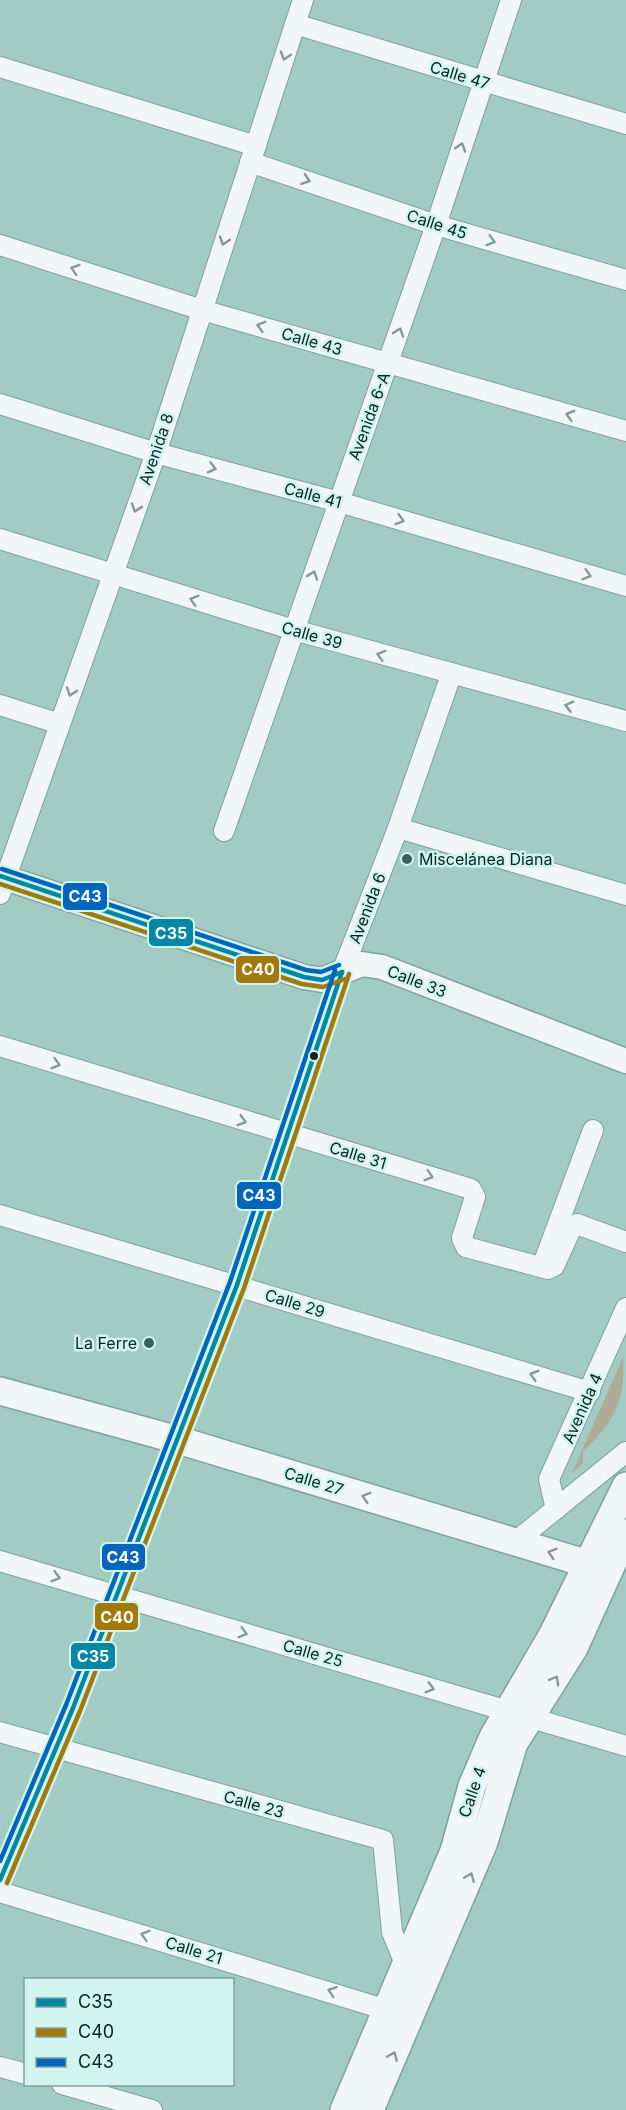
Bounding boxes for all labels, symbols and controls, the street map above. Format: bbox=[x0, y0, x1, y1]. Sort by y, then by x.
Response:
one-way arrow bbox=[280, 50, 292, 61]
street label: Calle 47 bbox=[428, 56, 492, 94]
one-way arrow bbox=[454, 142, 466, 153]
one-way arrow bbox=[300, 173, 311, 186]
street label: Calle 45 bbox=[404, 205, 470, 243]
one-way arrow bbox=[485, 234, 496, 246]
one-way arrow bbox=[219, 235, 232, 246]
one-way arrow bbox=[70, 264, 81, 276]
one-way arrow bbox=[256, 321, 266, 334]
street label: Calle 43 bbox=[279, 323, 345, 359]
one-way arrow bbox=[392, 327, 405, 338]
street label: Avenida 6-A bbox=[344, 369, 394, 463]
one-way arrow bbox=[565, 410, 576, 422]
street label: Avenida 8 bbox=[134, 411, 178, 487]
one-way arrow bbox=[207, 461, 217, 474]
street label: Calle 41 bbox=[282, 478, 344, 512]
one-way arrow bbox=[131, 503, 144, 513]
one-way arrow bbox=[394, 513, 405, 525]
one-way arrow bbox=[581, 568, 592, 580]
one-way arrow bbox=[306, 570, 319, 581]
one-way arrow bbox=[189, 595, 200, 607]
street label: Calle 39 bbox=[279, 617, 345, 653]
one-way arrow bbox=[376, 650, 387, 662]
one-way arrow bbox=[66, 686, 79, 697]
one-way arrow bbox=[565, 701, 575, 714]
place label: Miscelánea Diana bbox=[419, 849, 552, 869]
marker: Miscelánea Diana bbox=[400, 852, 414, 866]
street label: Avenida 6 bbox=[344, 870, 390, 946]
line badge: C43 bbox=[62, 882, 108, 911]
text: C43 bbox=[69, 886, 101, 906]
line badge: C35 bbox=[148, 918, 194, 947]
text: C35 bbox=[155, 923, 187, 943]
line badge: C40 bbox=[235, 955, 280, 984]
text: C40 bbox=[241, 959, 275, 979]
street label: Calle 33 bbox=[384, 961, 450, 1001]
unlabelled marker bbox=[308, 1050, 320, 1062]
one-way arrow bbox=[50, 1056, 61, 1069]
one-way arrow bbox=[236, 1114, 247, 1126]
street label: Calle 31 bbox=[327, 1137, 389, 1173]
one-way arrow bbox=[423, 1169, 434, 1181]
line badge: C43 bbox=[236, 1181, 282, 1210]
text: C43 bbox=[243, 1185, 275, 1205]
street label: Calle 29 bbox=[262, 1284, 328, 1322]
place label: La Ferre bbox=[75, 1333, 137, 1353]
marker: La Ferre bbox=[142, 1336, 156, 1350]
one-way arrow bbox=[529, 1370, 540, 1382]
street label: Avenida 4 bbox=[558, 1370, 606, 1446]
street label: Calle 27 bbox=[282, 1463, 346, 1499]
one-way arrow bbox=[361, 1492, 372, 1504]
line badge: C43 bbox=[101, 1543, 146, 1571]
text: C43 bbox=[107, 1547, 139, 1567]
one-way arrow bbox=[547, 1548, 558, 1560]
one-way arrow bbox=[50, 1570, 61, 1582]
line badge: C40 bbox=[94, 1602, 139, 1631]
text: C40 bbox=[100, 1607, 134, 1627]
one-way arrow bbox=[238, 1625, 248, 1638]
street label: Calle 25 bbox=[281, 1635, 345, 1671]
line badge: C35 bbox=[70, 1642, 116, 1670]
text: C35 bbox=[77, 1646, 109, 1666]
one-way arrow bbox=[547, 1676, 559, 1686]
one-way arrow bbox=[424, 1681, 435, 1693]
street label: Calle 4 bbox=[454, 1764, 490, 1820]
street label: Calle 23 bbox=[221, 1786, 287, 1822]
one-way arrow bbox=[463, 1872, 475, 1883]
one-way arrow bbox=[140, 1930, 151, 1942]
street label: Calle 21 bbox=[163, 1932, 225, 1968]
legend bbox=[24, 1978, 234, 2086]
one-way arrow bbox=[327, 1986, 338, 1999]
text: C35 bbox=[78, 1991, 113, 2012]
text: C40 bbox=[78, 2021, 114, 2042]
text: C43 bbox=[78, 2051, 114, 2072]
one-way arrow bbox=[386, 2052, 398, 2063]

